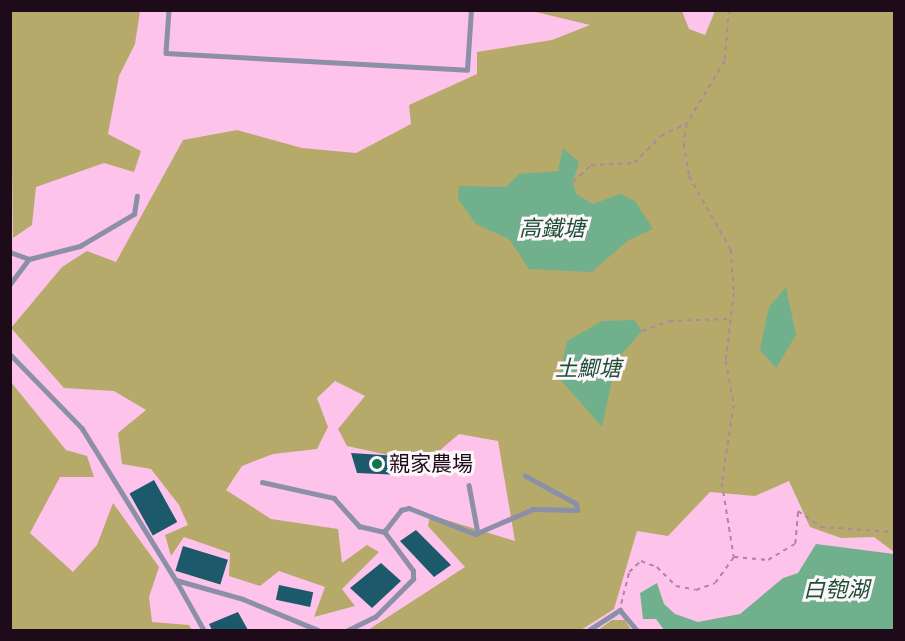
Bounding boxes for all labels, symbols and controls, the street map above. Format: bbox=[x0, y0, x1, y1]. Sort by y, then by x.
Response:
water label: 高鐵塘 bbox=[519, 216, 585, 242]
water label: 土鯽塘 bbox=[555, 356, 621, 382]
place label: 親家農場 bbox=[389, 451, 473, 477]
marker: 親家農場 bbox=[370, 457, 384, 471]
water label: 白匏湖 bbox=[803, 577, 869, 603]

